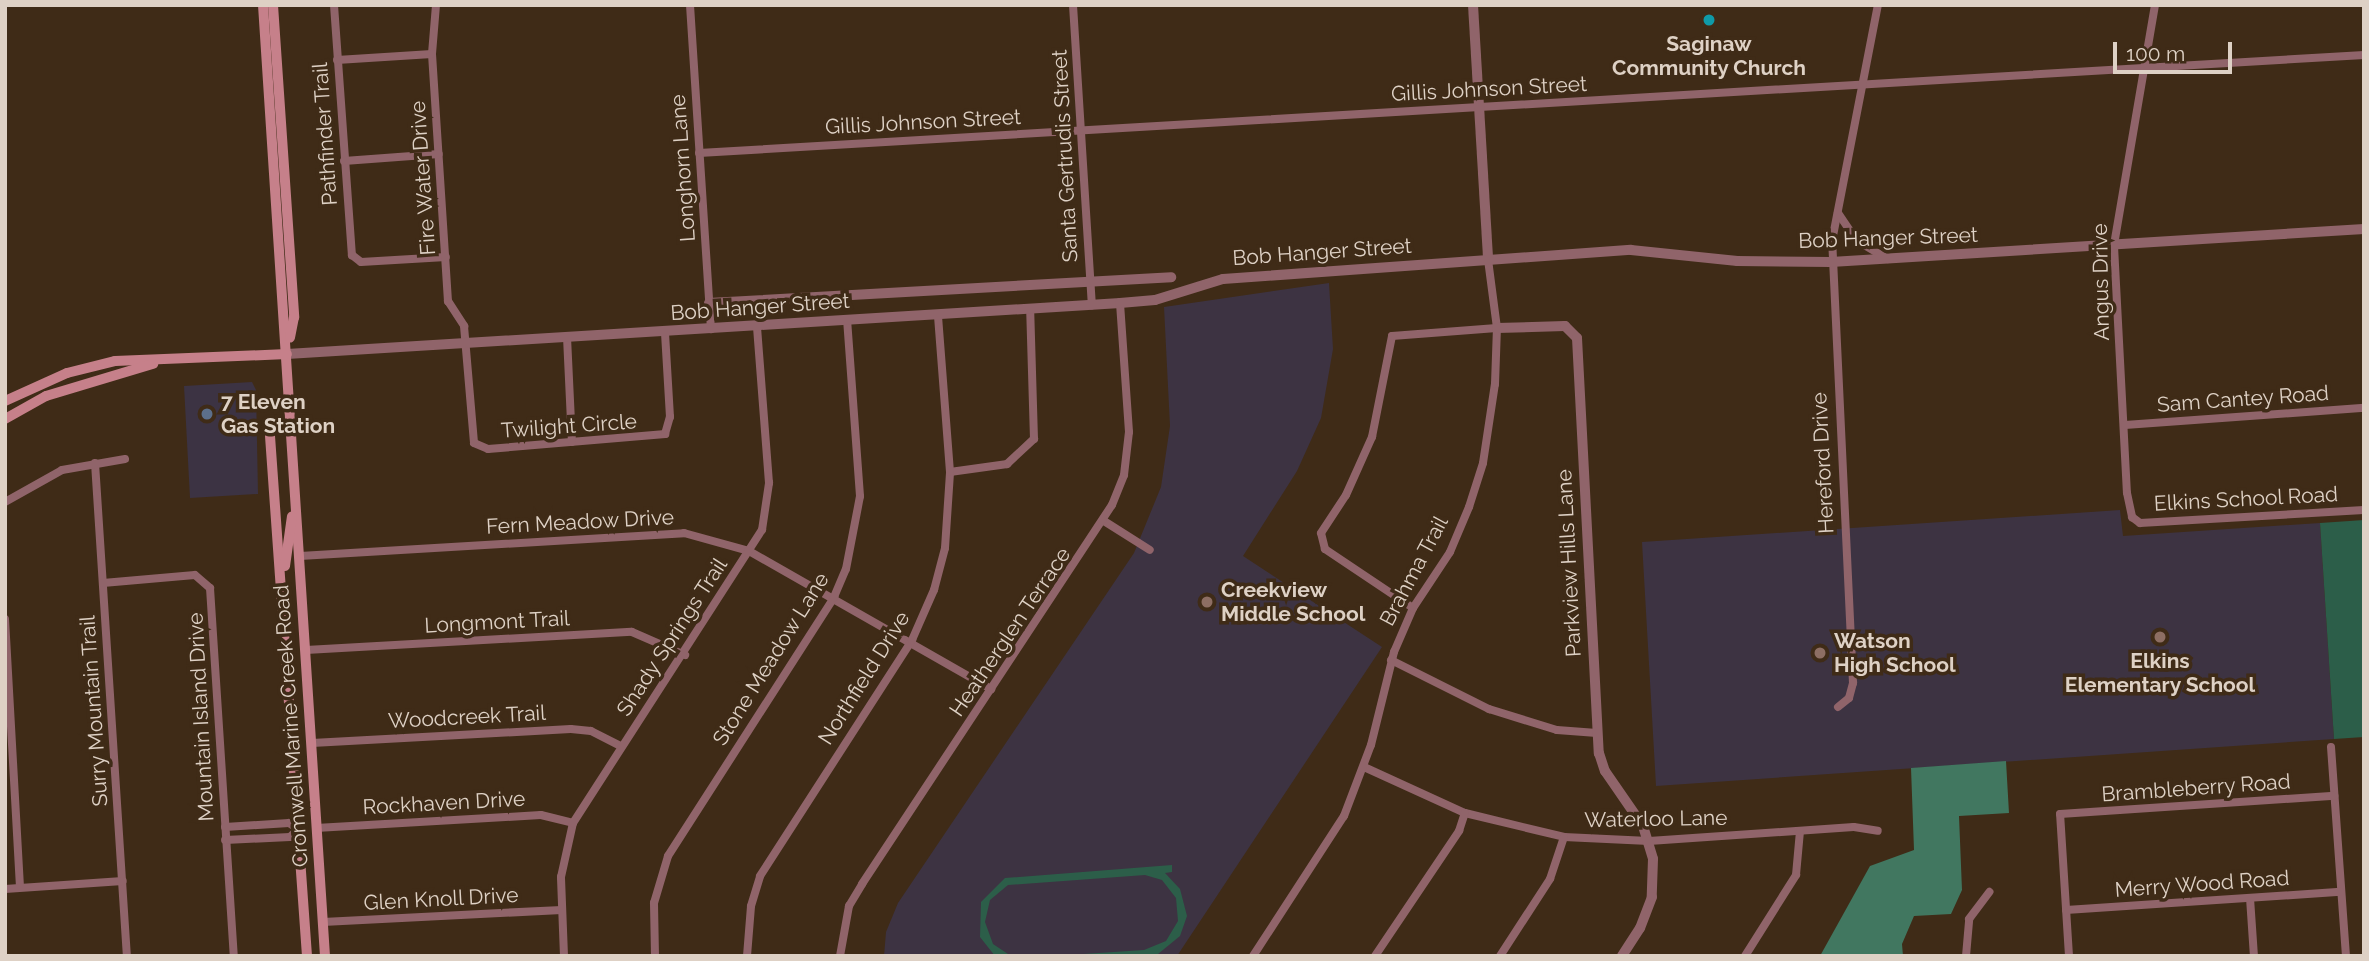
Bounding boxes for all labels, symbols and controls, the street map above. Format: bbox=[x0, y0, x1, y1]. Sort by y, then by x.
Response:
marker: Saginaw Community Church bbox=[1701, 12, 1717, 28]
scale bar bbox=[2117, 28, 2236, 72]
place label: Saginaw Community Church bbox=[1612, 31, 1806, 81]
text: 100 m bbox=[2126, 41, 2185, 66]
street label: Santa Gertrudis Street bbox=[1047, 49, 1083, 263]
street label: Pathfinder Trail bbox=[307, 61, 343, 207]
street label: Gillis Johnson Street bbox=[1390, 71, 1588, 107]
street label: Longhorn Lane bbox=[665, 93, 701, 243]
street label: Fire Water Drive bbox=[405, 99, 441, 257]
street label: Gillis Johnson Street bbox=[824, 104, 1022, 140]
street label: Bob Hanger Street bbox=[1798, 222, 1978, 254]
street label: Angus Drive bbox=[2087, 223, 2115, 341]
street label: Bob Hanger Street bbox=[1231, 233, 1413, 271]
street label: Bob Hanger Street bbox=[669, 288, 851, 326]
street label: Sam Cantey Road bbox=[2156, 380, 2330, 418]
place label: 7 Eleven Gas Station bbox=[221, 389, 335, 439]
street label: Hereford Drive bbox=[1807, 392, 1839, 534]
marker: 7 Eleven Gas Station bbox=[199, 406, 215, 422]
street label: Twilight Circle bbox=[500, 409, 638, 443]
street label: Parkview Hills Lane bbox=[1551, 468, 1587, 658]
street label: Elkins School Road bbox=[2153, 482, 2339, 516]
street label: Fern Meadow Drive bbox=[485, 504, 675, 540]
street label: Brahma Trail bbox=[1374, 512, 1454, 630]
street label: Heatherglen Terrace bbox=[944, 542, 1076, 722]
street label: Shady Springs Trail bbox=[611, 553, 733, 721]
street label: Stone Meadow Lane bbox=[707, 568, 835, 750]
place label: Creekview Middle School bbox=[1221, 577, 1365, 627]
street label: Cromwell Marine Creek Road bbox=[269, 584, 313, 868]
marker: Creekview Middle School bbox=[1199, 594, 1215, 610]
street label: Longmont Trail bbox=[423, 606, 571, 638]
street label: Northfield Drive bbox=[813, 607, 915, 749]
street label: Mountain Island Drive bbox=[183, 612, 219, 822]
street label: Surry Mountain Trail bbox=[75, 614, 113, 808]
place label: Watson High School bbox=[1834, 628, 1956, 678]
marker: Elkins Elementary School bbox=[2152, 629, 2168, 645]
marker: Watson High School bbox=[1812, 645, 1828, 661]
place label: Elkins Elementary School bbox=[2065, 648, 2255, 698]
street label: Woodcreek Trail bbox=[387, 700, 547, 734]
street label: Brambleberry Road bbox=[2100, 769, 2292, 807]
street label: Rockhaven Drive bbox=[362, 786, 526, 820]
street label: Waterloo Lane bbox=[1584, 805, 1728, 833]
street label: Merry Wood Road bbox=[2113, 865, 2291, 903]
street label: Glen Knoll Drive bbox=[363, 882, 519, 916]

